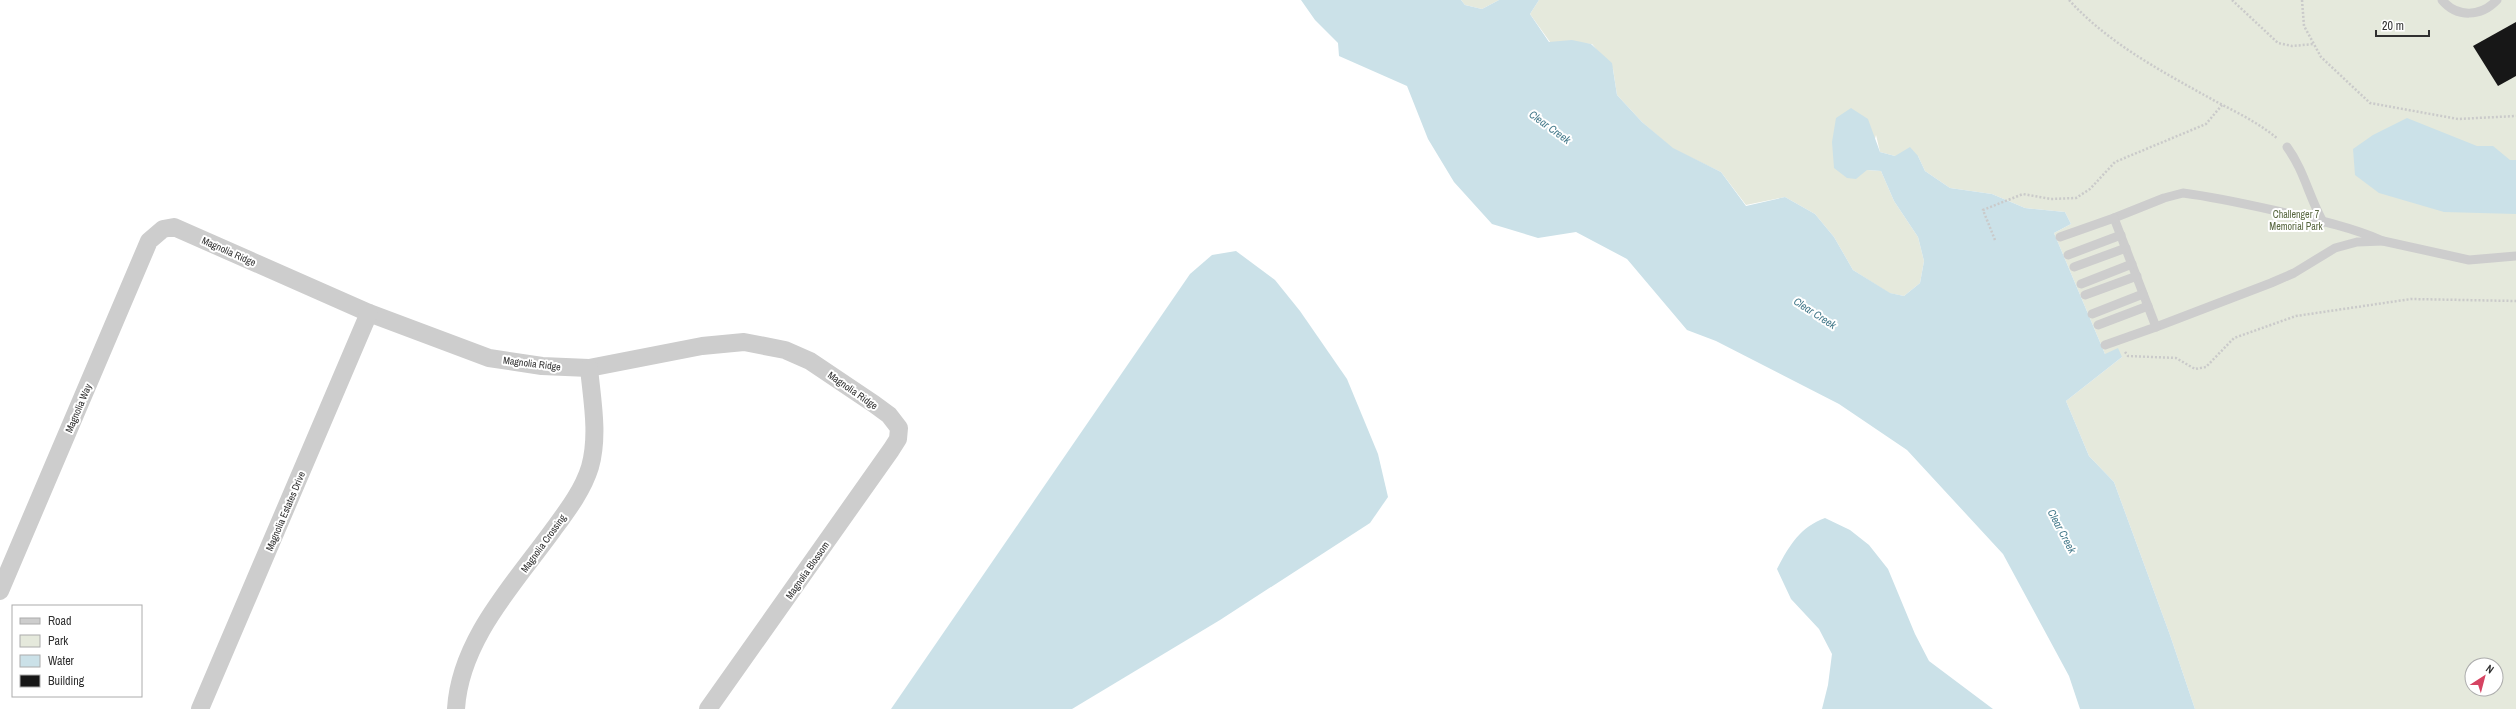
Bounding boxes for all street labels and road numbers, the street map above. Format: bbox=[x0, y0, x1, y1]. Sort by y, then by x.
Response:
street label: Magnolia Ridge bbox=[200, 234, 258, 269]
street label: Magnolia Ridge bbox=[502, 354, 562, 374]
street label: Magnolia Ridge bbox=[825, 368, 881, 413]
street label: Magnolia Way bbox=[62, 381, 95, 435]
street label: Magnolia Estates Drive bbox=[263, 469, 308, 553]
street label: Magnolia Crossing bbox=[518, 511, 569, 575]
street label: Magnolia Blossom bbox=[783, 539, 832, 602]

